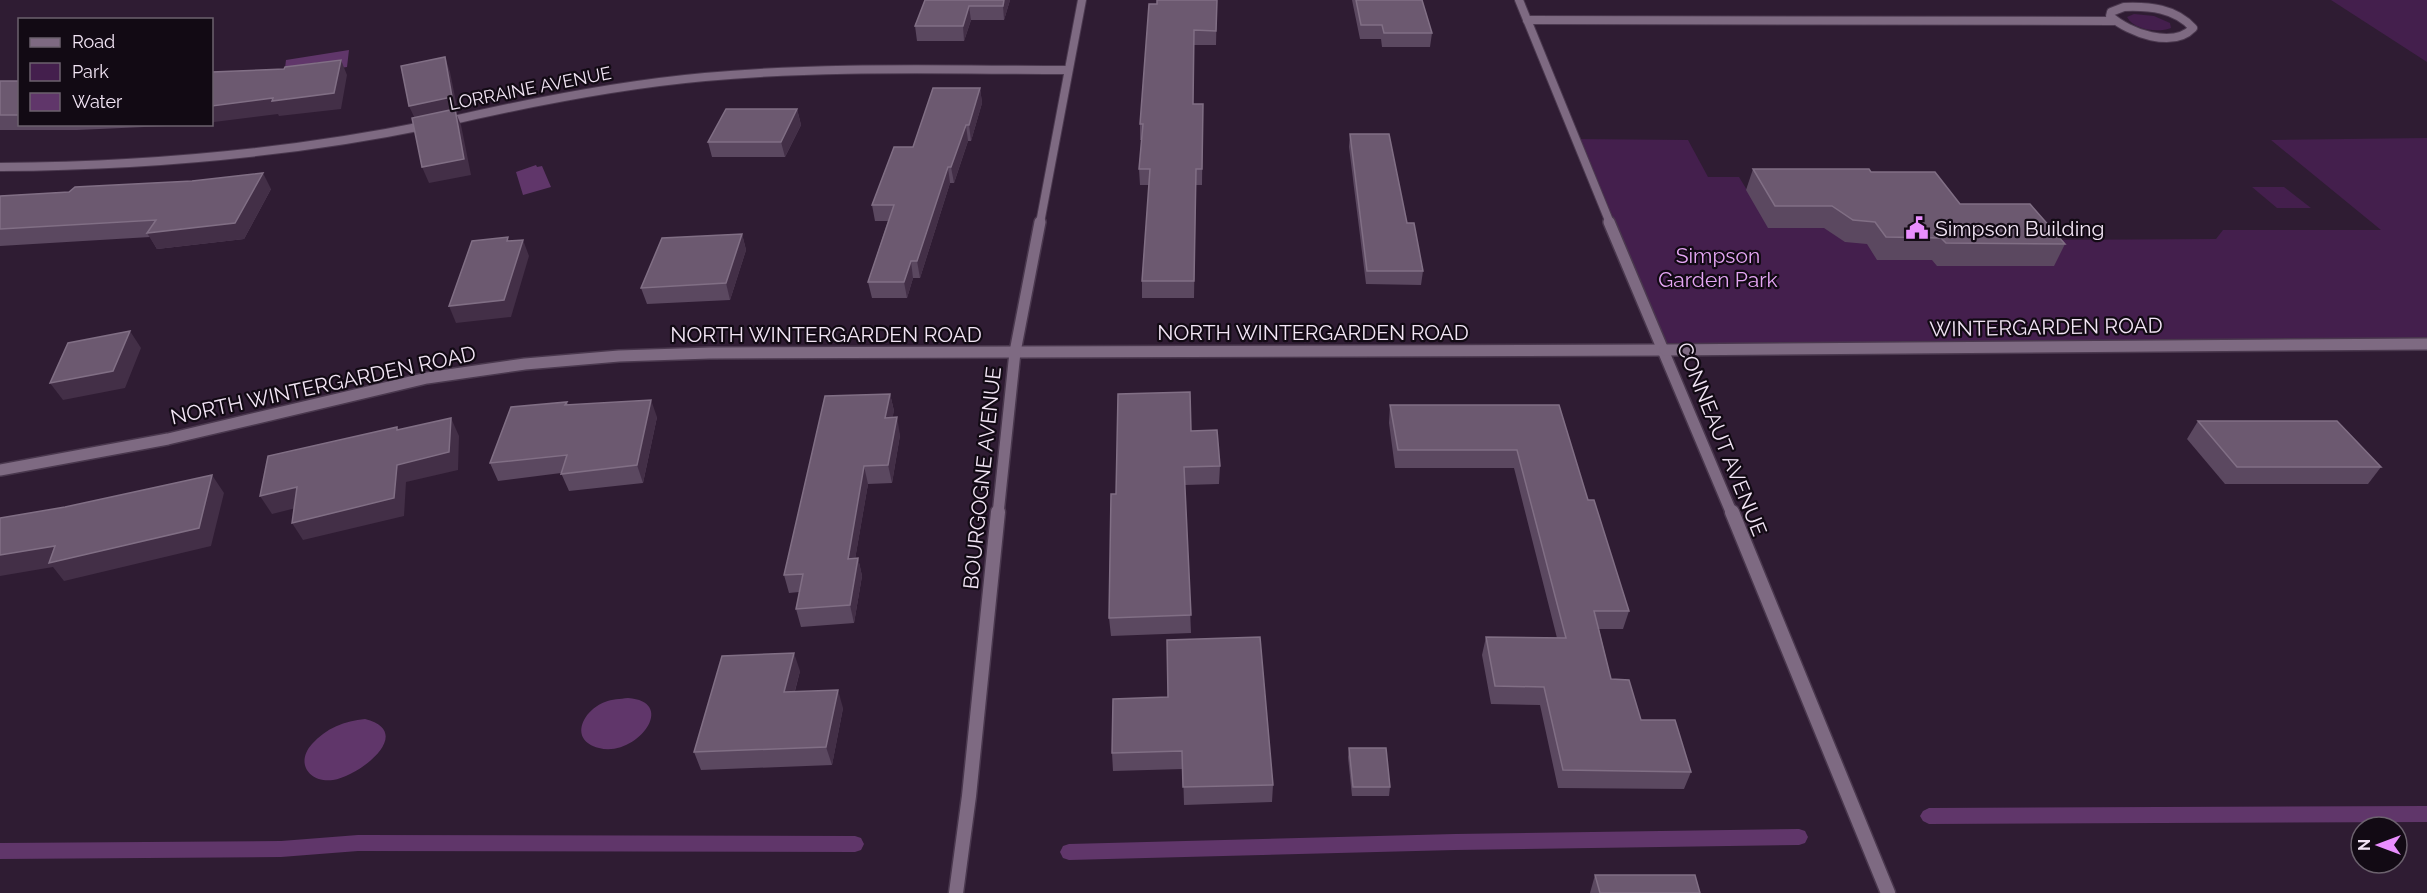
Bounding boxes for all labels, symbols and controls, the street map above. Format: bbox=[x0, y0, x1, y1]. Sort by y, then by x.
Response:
legend bbox=[18, 18, 213, 126]
text: Road bbox=[72, 31, 115, 52]
text: Park bbox=[72, 61, 109, 82]
street label: LORRAINE AVENUE bbox=[447, 62, 613, 114]
text: Water bbox=[72, 91, 123, 112]
public building icon: Simpson Building bbox=[1904, 215, 1930, 241]
place label: Simpson Building bbox=[1935, 216, 2104, 241]
park label: Simpson Garden Park bbox=[1658, 243, 1778, 292]
street label: WINTERGARDEN ROAD bbox=[1929, 312, 2163, 342]
street label: NORTH WINTERGARDEN ROAD bbox=[1157, 320, 1469, 345]
street label: NORTH WINTERGARDEN ROAD bbox=[670, 322, 982, 347]
street label: CONNEAUT AVENUE bbox=[1672, 339, 1772, 539]
street label: NORTH WINTERGARDEN ROAD bbox=[168, 340, 478, 430]
street label: BOURGOGNE AVENUE bbox=[958, 365, 1006, 591]
north arrow bbox=[2349, 815, 2409, 875]
text: N bbox=[2355, 839, 2374, 851]

